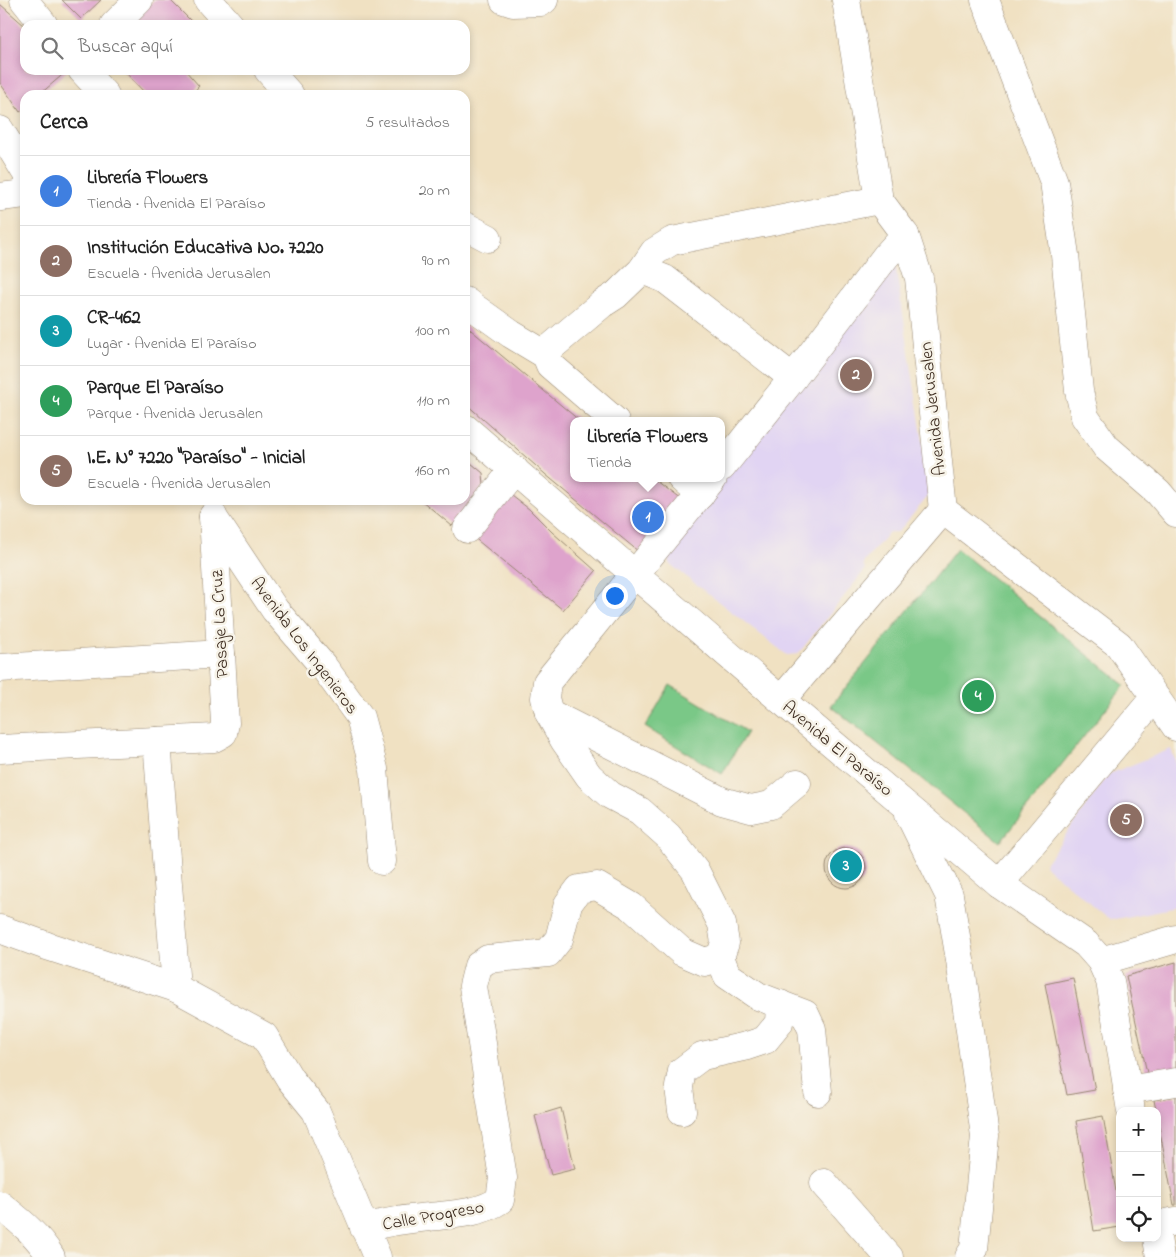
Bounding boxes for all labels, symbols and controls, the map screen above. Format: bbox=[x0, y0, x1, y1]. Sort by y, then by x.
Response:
search box bbox=[20, 20, 470, 75]
icon: search bbox=[38, 34, 66, 62]
text: Buscar aquí bbox=[78, 34, 173, 61]
text: Cerca bbox=[40, 108, 88, 138]
text: 5 resultados bbox=[365, 111, 450, 135]
text: Librería Flowers bbox=[87, 165, 208, 192]
text: 1 bbox=[53, 179, 59, 203]
text: 20 m bbox=[419, 179, 450, 203]
text: Tienda · Avenida El Paraíso bbox=[87, 192, 266, 216]
text: Institución Educativa No. 7220 bbox=[87, 235, 323, 262]
text: 2 bbox=[52, 249, 60, 273]
text: 90 m bbox=[422, 249, 450, 273]
text: Escuela · Avenida Jerusalen bbox=[87, 262, 271, 286]
text: CR-462 bbox=[87, 305, 141, 332]
text: 3 bbox=[53, 319, 59, 343]
text: 100 m bbox=[415, 319, 450, 343]
text: Lugar · Avenida El Paraíso bbox=[87, 332, 257, 356]
street label: Avenida Jerusalen bbox=[914, 340, 954, 477]
pin: 2 bbox=[840, 356, 872, 394]
text: Parque El Paraíso bbox=[87, 375, 224, 402]
text: 4 bbox=[53, 389, 59, 413]
text: 110 m bbox=[416, 389, 450, 413]
text: Parque · Avenida Jerusalen bbox=[87, 402, 263, 426]
popup bbox=[570, 417, 725, 482]
text: Librería Flowers bbox=[587, 424, 708, 451]
text: I.E. N° 7220 "Paraíso" - Inicial bbox=[87, 445, 305, 472]
text: Tienda bbox=[587, 451, 632, 475]
text: 5 bbox=[51, 459, 61, 483]
text: 160 m bbox=[415, 459, 450, 483]
text: Escuela · Avenida Jerusalen bbox=[87, 472, 271, 496]
pin: 1 bbox=[632, 498, 664, 536]
street label: Pasaje La Cruz bbox=[205, 569, 237, 679]
street label: Avenida Los Ingenieros bbox=[242, 572, 364, 721]
your location bbox=[602, 583, 628, 609]
pin: 4 bbox=[962, 677, 994, 715]
street label: Avenida El Paraíso bbox=[776, 695, 898, 804]
pin: 5 bbox=[1110, 801, 1142, 839]
pin: 3 bbox=[830, 847, 862, 885]
map controls bbox=[1116, 1107, 1161, 1242]
button: + bbox=[1116, 1107, 1161, 1152]
button: − bbox=[1116, 1152, 1161, 1197]
street label: Calle Progreso bbox=[380, 1195, 486, 1240]
button: locate bbox=[1116, 1197, 1161, 1242]

